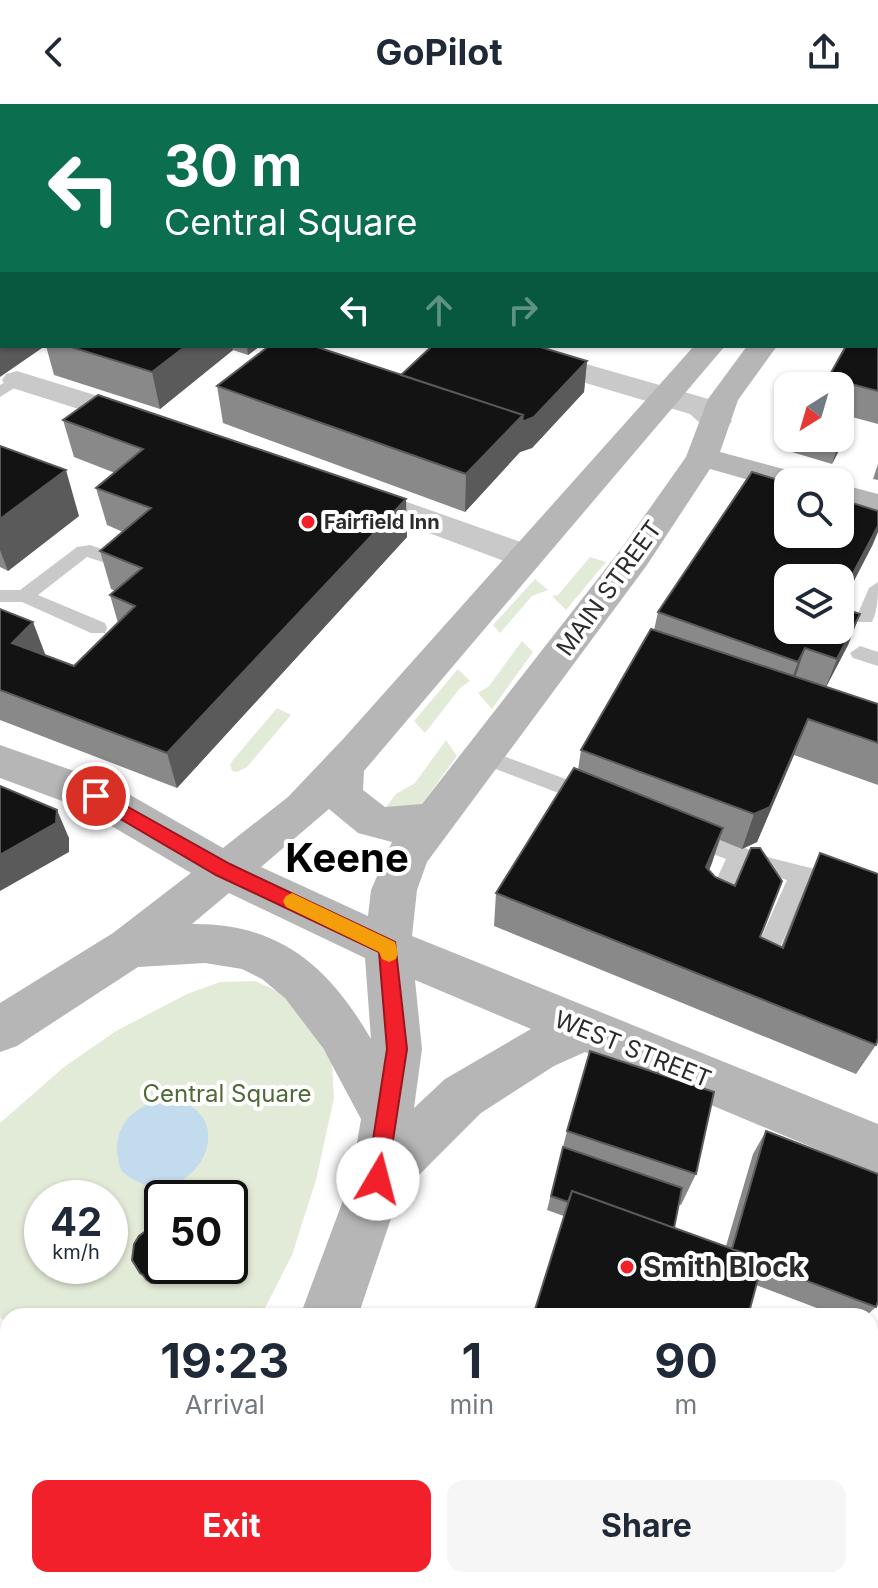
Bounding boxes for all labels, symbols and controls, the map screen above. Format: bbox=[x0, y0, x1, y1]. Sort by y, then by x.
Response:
icon: back bbox=[32, 30, 76, 74]
text: GoPilot bbox=[375, 30, 503, 74]
icon: share bbox=[802, 30, 846, 74]
text: 30 m bbox=[164, 132, 302, 200]
icon: left bbox=[32, 136, 136, 240]
text: Central Square bbox=[164, 200, 418, 244]
icon: left bbox=[333, 288, 377, 332]
icon: ahead bbox=[417, 288, 461, 332]
icon: right bbox=[501, 288, 545, 332]
north arrow bbox=[774, 372, 854, 452]
map controls bbox=[774, 372, 854, 644]
button: search bbox=[774, 468, 854, 548]
place label: Fairfield Inn bbox=[324, 510, 440, 534]
marker: Fairfield Inn bbox=[299, 513, 317, 531]
street label: MAIN STREET bbox=[550, 515, 668, 661]
button: layers bbox=[774, 564, 854, 644]
pin bbox=[62, 762, 130, 830]
icon: arrive bbox=[74, 774, 118, 818]
district label: Keene bbox=[285, 833, 409, 882]
street label: WEST STREET bbox=[550, 1004, 716, 1094]
park label: Central Square bbox=[142, 1079, 312, 1108]
position arrow bbox=[336, 1137, 420, 1221]
speed limit sign: 50 bbox=[144, 1180, 248, 1284]
text: 42 bbox=[50, 1197, 102, 1246]
text: km/h bbox=[52, 1240, 100, 1264]
place label: Smith Block bbox=[643, 1250, 806, 1284]
marker: Smith Block bbox=[618, 1258, 636, 1276]
text: 19:23 bbox=[160, 1331, 289, 1390]
text: 1 bbox=[461, 1331, 482, 1390]
text: 90 bbox=[654, 1331, 718, 1390]
text: Arrival bbox=[185, 1389, 265, 1420]
text: min bbox=[450, 1389, 494, 1420]
text: m bbox=[675, 1389, 697, 1420]
button: Exit bbox=[32, 1480, 431, 1572]
button: Share bbox=[447, 1480, 846, 1572]

